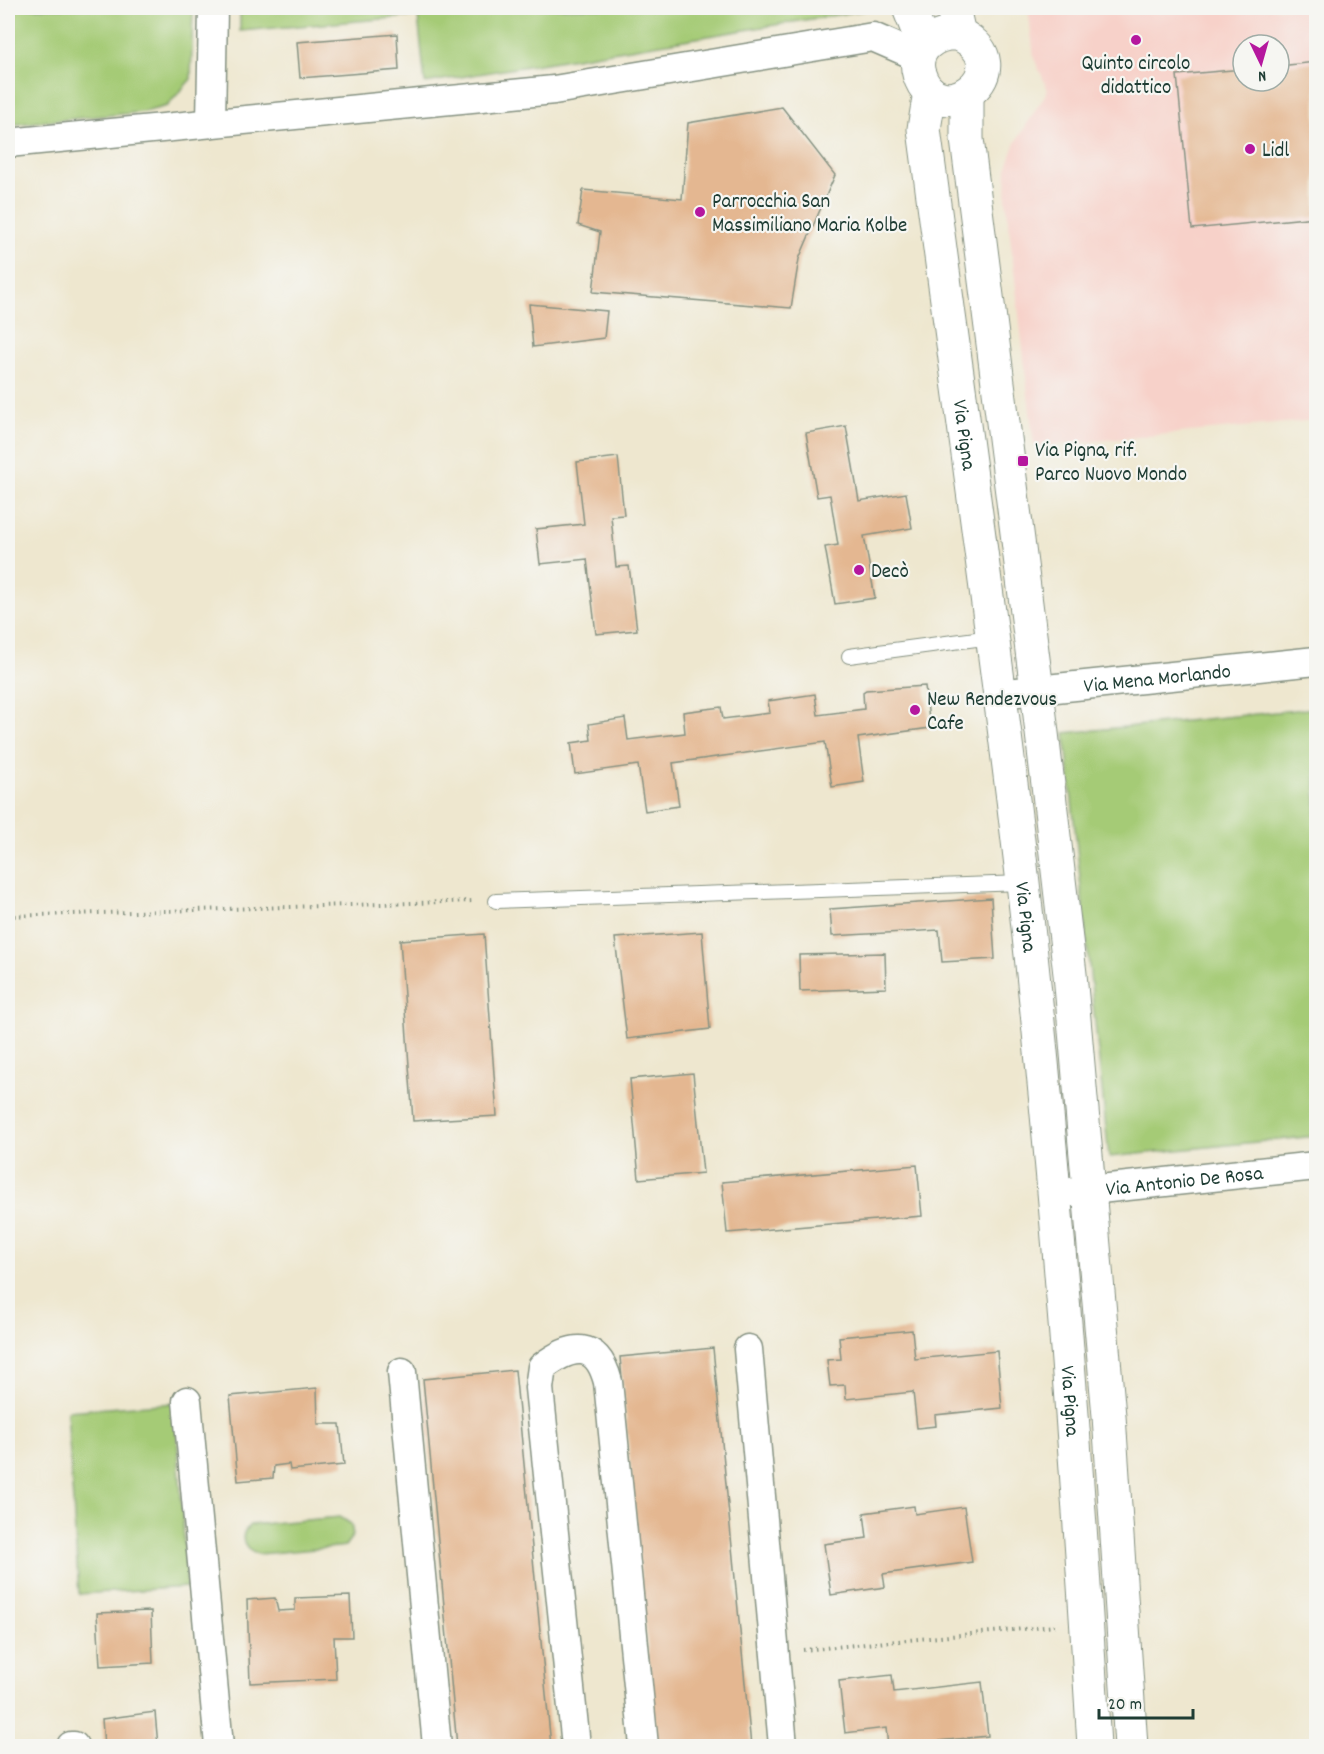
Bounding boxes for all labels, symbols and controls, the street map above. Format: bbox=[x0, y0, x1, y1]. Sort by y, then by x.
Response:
marker: Quinto circolo didattico bbox=[1129, 33, 1143, 47]
north arrow bbox=[1231, 33, 1291, 93]
place label: Quinto circolo didattico bbox=[1082, 50, 1190, 104]
text: N bbox=[1257, 64, 1267, 87]
place label: Lidl bbox=[1262, 137, 1289, 167]
marker: Lidl bbox=[1243, 142, 1257, 156]
place label: Parrocchia San Massimiliano Maria Kolbe bbox=[712, 188, 907, 242]
marker: Parrocchia San Massimiliano Maria Kolbe bbox=[693, 205, 707, 219]
street label: Via Pigna bbox=[943, 398, 982, 473]
place label: Via Pigna, rif. Parco Nuovo Mondo bbox=[1035, 437, 1187, 491]
marker: Via Pigna, rif. Parco Nuovo Mondo bbox=[1016, 454, 1030, 468]
place label: Decò bbox=[871, 558, 909, 588]
marker: Decò bbox=[852, 563, 866, 577]
street label: Via Mena Morlando bbox=[1082, 658, 1233, 703]
place label: New Rendezvous Cafe bbox=[927, 686, 1057, 740]
marker: New Rendezvous Cafe bbox=[908, 703, 922, 717]
street label: Via Pigna bbox=[1005, 880, 1043, 955]
street label: Via Antonio De Rosa bbox=[1105, 1160, 1266, 1206]
street label: Via Pigna bbox=[1051, 1365, 1086, 1439]
scale bar bbox=[1099, 1682, 1194, 1720]
text: 20 m bbox=[1108, 1693, 1142, 1718]

